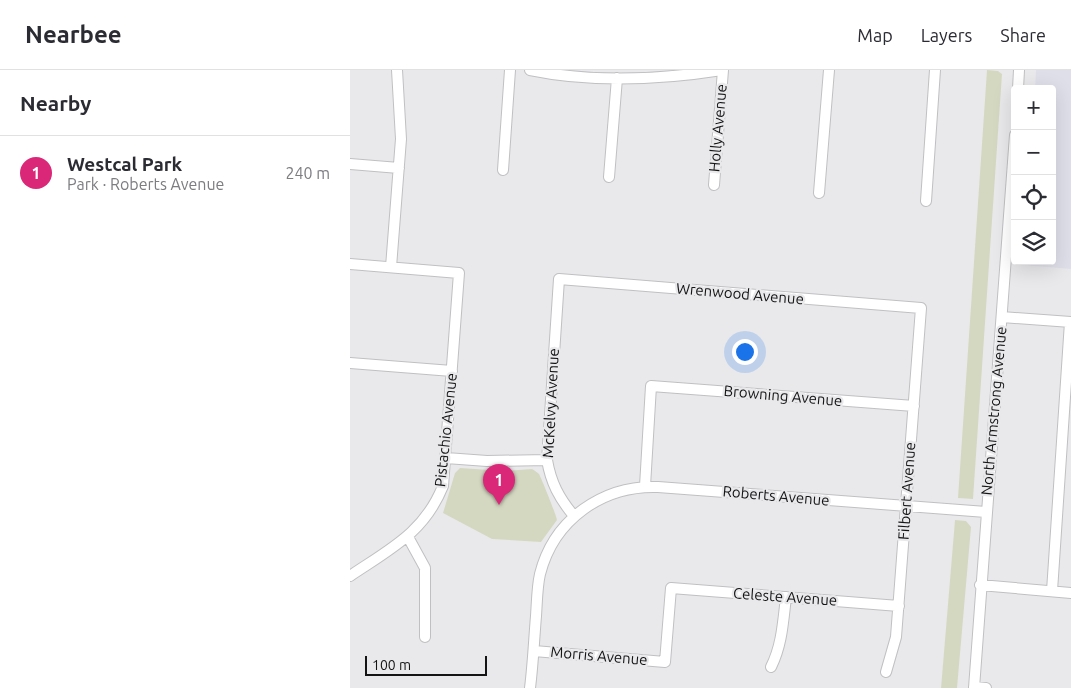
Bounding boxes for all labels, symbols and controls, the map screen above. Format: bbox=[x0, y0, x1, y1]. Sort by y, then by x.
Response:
text: Nearbee bbox=[25, 21, 122, 48]
text: Map bbox=[857, 25, 893, 45]
text: Layers bbox=[921, 25, 972, 45]
text: Share bbox=[1000, 25, 1046, 45]
street label: Holly Avenue bbox=[705, 83, 730, 173]
map controls bbox=[1011, 85, 1056, 265]
button: + bbox=[1011, 85, 1056, 130]
text: Nearby bbox=[20, 91, 91, 115]
button: − bbox=[1011, 130, 1056, 175]
text: Westcal Park bbox=[67, 153, 182, 175]
text: 1 bbox=[31, 164, 41, 182]
text: 240 m bbox=[285, 164, 330, 182]
text: Park · Roberts Avenue bbox=[67, 175, 224, 193]
button: locate bbox=[1011, 175, 1056, 220]
button: layers bbox=[1011, 220, 1056, 265]
street label: Wrenwood Avenue bbox=[675, 279, 805, 308]
street label: North Armstrong Avenue bbox=[978, 326, 1009, 496]
your location bbox=[732, 339, 758, 365]
street label: McKelvy Avenue bbox=[539, 348, 562, 458]
street label: Pistachio Avenue bbox=[431, 372, 460, 488]
street label: Browning Avenue bbox=[723, 382, 843, 409]
street label: Filbert Avenue bbox=[895, 441, 918, 540]
pin: 1 bbox=[483, 464, 515, 505]
street label: Roberts Avenue bbox=[722, 482, 830, 509]
street label: Celeste Avenue bbox=[732, 584, 838, 609]
street label: Morris Avenue bbox=[550, 643, 648, 668]
scale bar bbox=[365, 653, 488, 676]
text: 100 m bbox=[372, 657, 411, 673]

